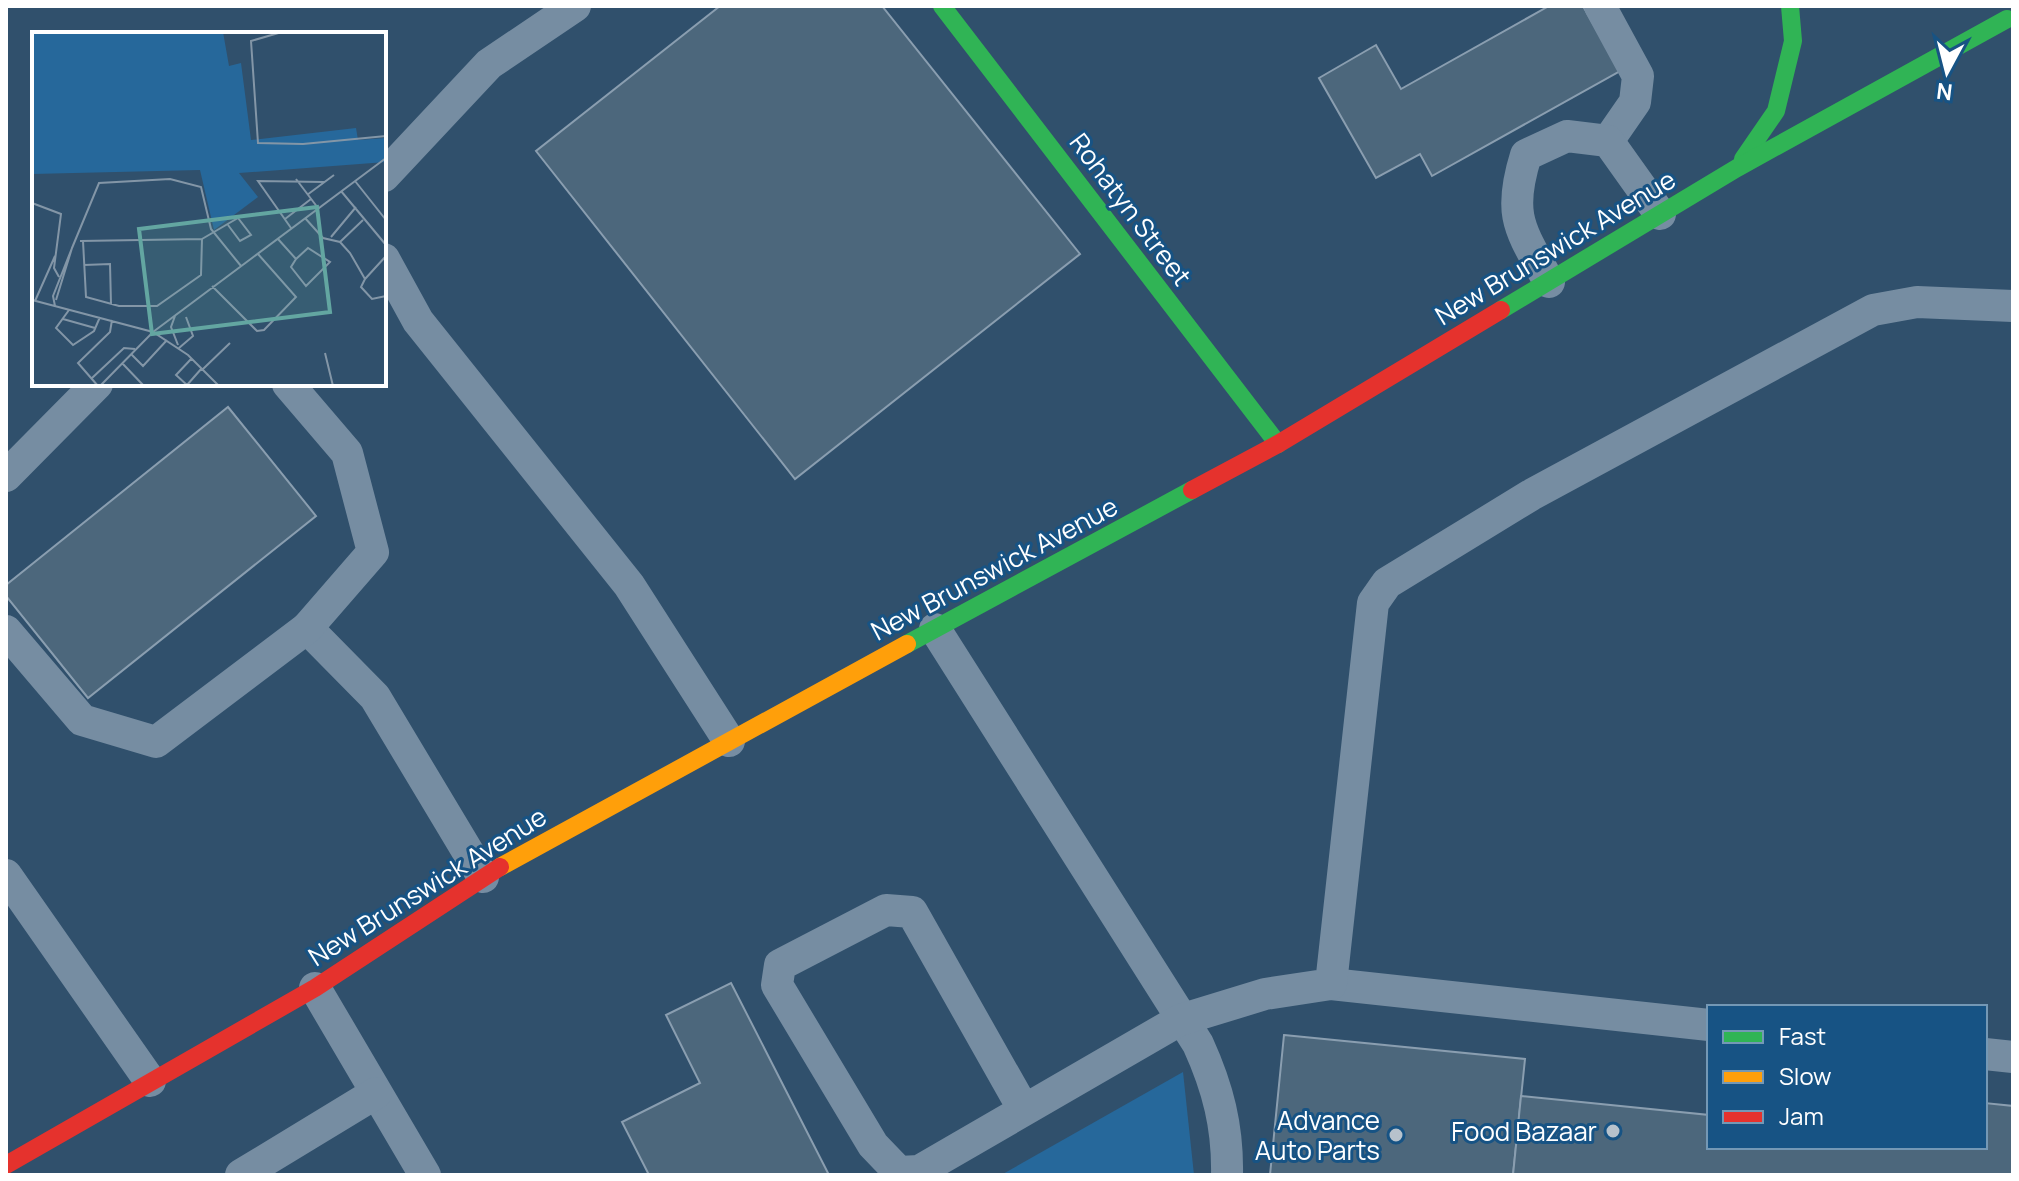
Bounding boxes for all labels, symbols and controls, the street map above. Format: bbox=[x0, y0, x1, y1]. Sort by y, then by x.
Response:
inset map bbox=[32, 32, 386, 386]
north arrow bbox=[1907, 32, 1987, 112]
text: N bbox=[1935, 76, 1954, 108]
street label: Rohatyn Street bbox=[1062, 125, 1200, 293]
street label: New Brunswick Avenue bbox=[1428, 161, 1682, 333]
street label: New Brunswick Avenue bbox=[864, 488, 1124, 648]
street label: New Brunswick Avenue bbox=[301, 798, 553, 974]
legend bbox=[1707, 1005, 1987, 1149]
text: Fast bbox=[1779, 1019, 1826, 1052]
text: Slow bbox=[1779, 1059, 1832, 1092]
text: Jam bbox=[1779, 1099, 1824, 1132]
place label: Advance Auto Parts bbox=[1255, 1102, 1380, 1168]
place label: Food Bazaar bbox=[1451, 1113, 1597, 1149]
marker: Food Bazaar bbox=[1604, 1122, 1622, 1140]
marker: Advance Auto Parts bbox=[1387, 1126, 1405, 1144]

